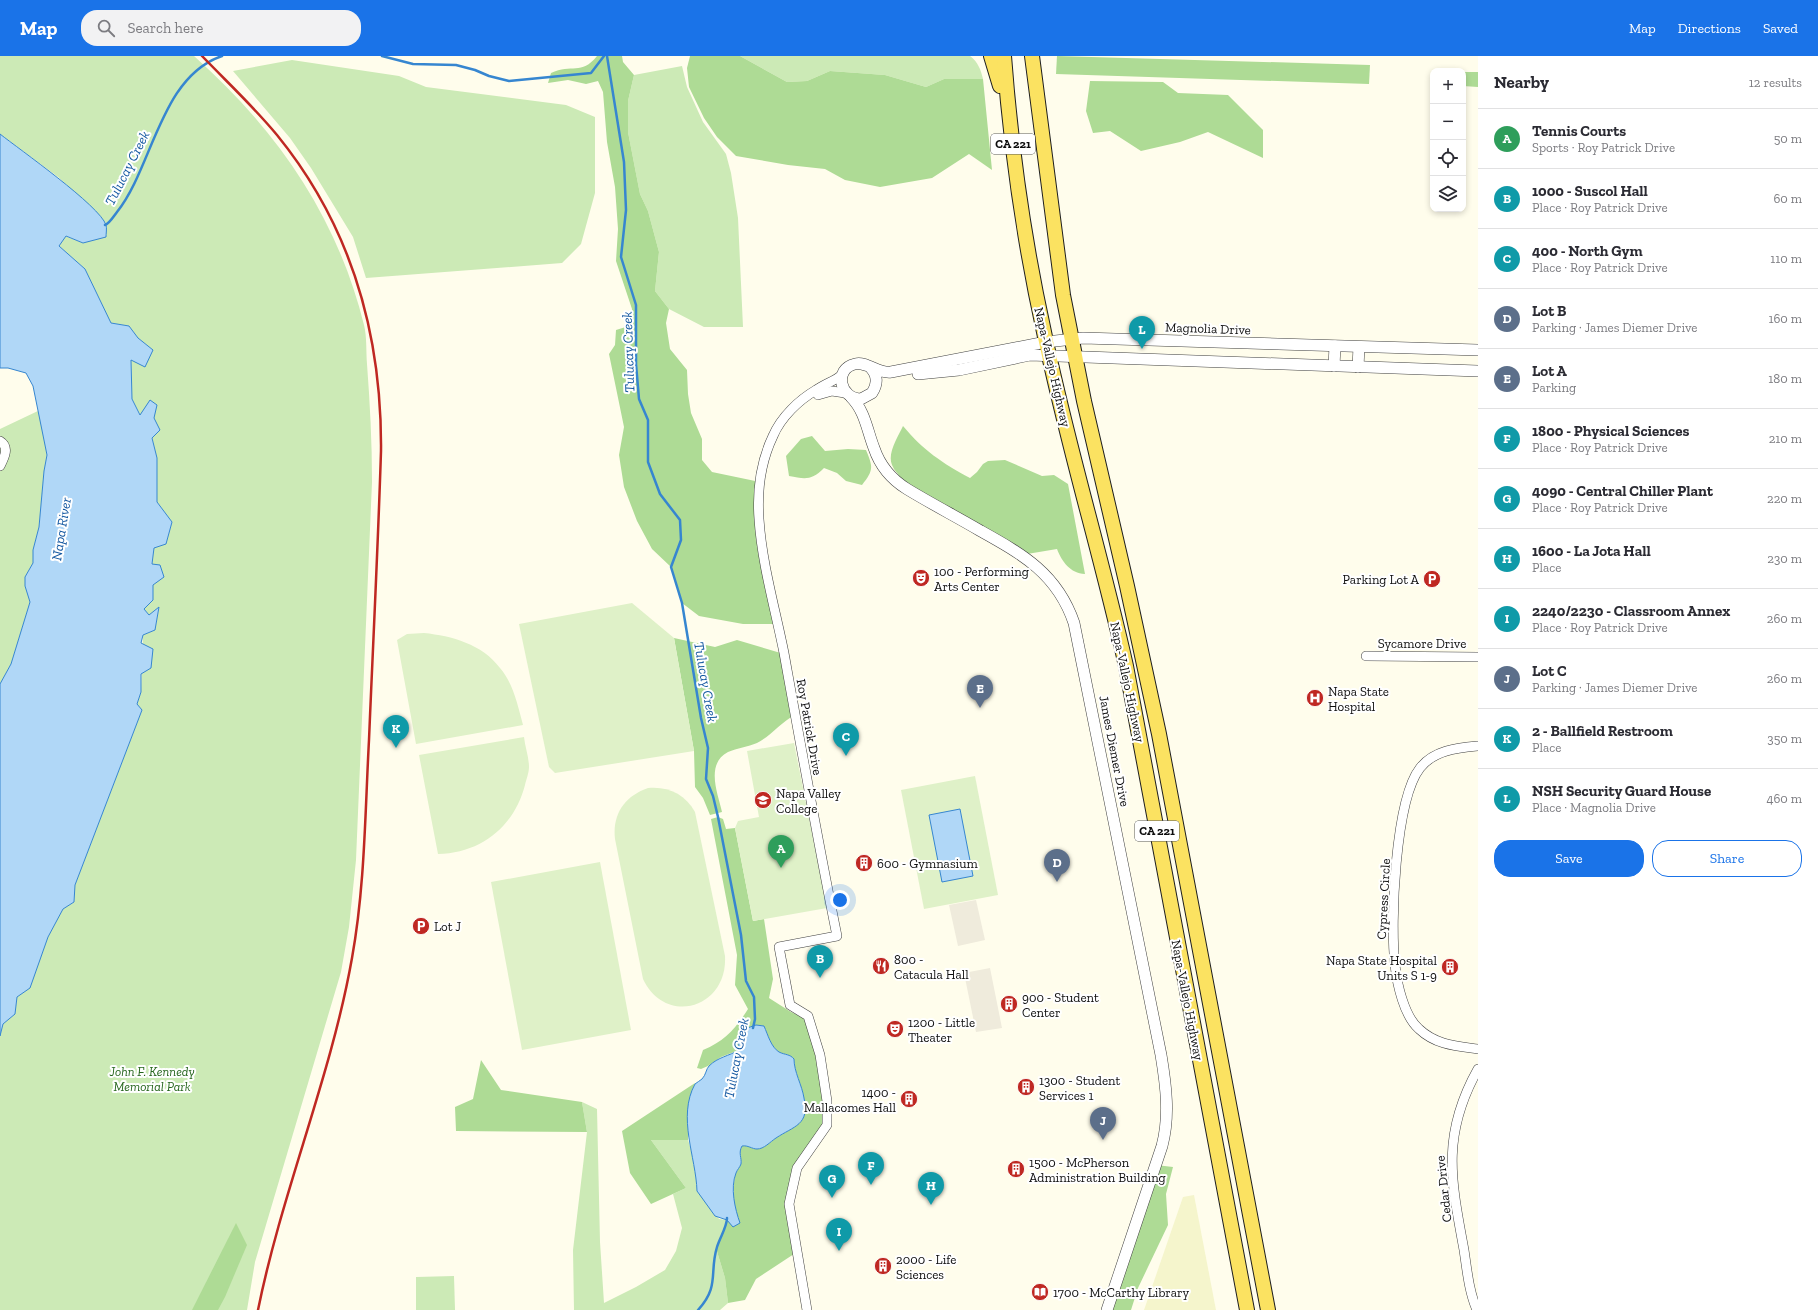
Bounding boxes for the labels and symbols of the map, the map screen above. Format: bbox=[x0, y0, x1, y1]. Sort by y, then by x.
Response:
water label: Tulucay Creek bbox=[101, 128, 153, 208]
road number: CA 221 bbox=[991, 134, 1035, 154]
street label: Napa-Vallejo Highway bbox=[1030, 306, 1074, 429]
water label: Tulucay Creek bbox=[619, 311, 638, 393]
pin: L bbox=[1129, 316, 1155, 349]
street label: Magnolia Drive bbox=[1165, 320, 1251, 337]
water label: Napa River bbox=[48, 496, 75, 562]
place label: 100 - Performing Arts Center bbox=[934, 564, 1029, 594]
theatre icon: 100 - Performing Arts Center bbox=[911, 568, 931, 588]
parking icon: Parking Lot A bbox=[1422, 569, 1442, 589]
place label: Parking Lot A bbox=[1342, 572, 1420, 587]
street label: Napa-Vallejo Highway bbox=[1106, 621, 1148, 744]
street label: Sycamore Drive bbox=[1378, 636, 1466, 651]
water label: Tulucay Creek bbox=[690, 641, 721, 724]
pin: E bbox=[967, 675, 993, 708]
street label: Roy Patrick Drive bbox=[794, 678, 825, 776]
place label: Napa State Hospital bbox=[1328, 684, 1389, 714]
hospital icon: Napa State Hospital bbox=[1305, 688, 1325, 708]
street label: James Diemer Drive bbox=[1096, 694, 1133, 808]
pin: K bbox=[383, 715, 409, 748]
pin: C bbox=[833, 723, 859, 756]
place label: Napa Valley College bbox=[776, 786, 841, 816]
school or university icon: Napa Valley College bbox=[753, 790, 773, 810]
road number: CA 221 bbox=[1135, 821, 1179, 841]
pin: A bbox=[768, 835, 794, 868]
pin: D bbox=[1044, 849, 1070, 882]
building icon: 600 - Gymnasium bbox=[854, 853, 874, 873]
place label: 600 - Gymnasium bbox=[877, 856, 979, 871]
street label: Cypress Circle bbox=[1374, 858, 1393, 940]
your location bbox=[830, 890, 850, 910]
parking icon: Lot J bbox=[411, 916, 431, 936]
place label: Lot J bbox=[434, 919, 461, 934]
street label: Napa-Vallejo Highway bbox=[1167, 938, 1207, 1062]
pin: B bbox=[807, 945, 833, 978]
place label: 800 - Catacula Hall bbox=[894, 952, 969, 982]
place label: Napa State Hospital Units S 1-9 bbox=[1326, 953, 1438, 983]
restaurant icon: 800 - Catacula Hall bbox=[871, 956, 891, 976]
building icon: Napa State Hospital Units S 1-9 bbox=[1440, 957, 1460, 977]
place label: 900 - Student Center bbox=[1022, 990, 1099, 1020]
building icon: 900 - Student Center bbox=[999, 994, 1019, 1014]
place label: 1200 - Little Theater bbox=[908, 1015, 975, 1045]
water label: Tulucay Creek bbox=[720, 1017, 753, 1100]
theatre icon: 1200 - Little Theater bbox=[885, 1019, 905, 1039]
park label: John F. Kennedy Memorial Park bbox=[108, 1064, 195, 1094]
place label: 1300 - Student Services 1 bbox=[1039, 1073, 1121, 1103]
building icon: 1300 - Student Services 1 bbox=[1016, 1077, 1036, 1097]
place label: 1400 - Mallacomes Hall bbox=[804, 1085, 897, 1115]
building icon: 1400 - Mallacomes Hall bbox=[899, 1089, 919, 1109]
pin: J bbox=[1090, 1107, 1116, 1140]
pin: F bbox=[858, 1152, 884, 1185]
place label: 1500 - McPherson Administration Building bbox=[1029, 1155, 1166, 1185]
street label: Cedar Drive bbox=[1433, 1155, 1454, 1223]
building icon: 1500 - McPherson Administration Building bbox=[1006, 1159, 1026, 1179]
pin: G bbox=[819, 1165, 845, 1198]
pin: H bbox=[918, 1172, 944, 1205]
pin: I bbox=[826, 1218, 852, 1251]
place label: 2000 - Life Sciences bbox=[896, 1252, 956, 1282]
building icon: 2000 - Life Sciences bbox=[873, 1256, 893, 1276]
library icon: 1700 - McCarthy Library bbox=[1030, 1282, 1050, 1302]
place label: 1700 - McCarthy Library bbox=[1053, 1285, 1190, 1300]

